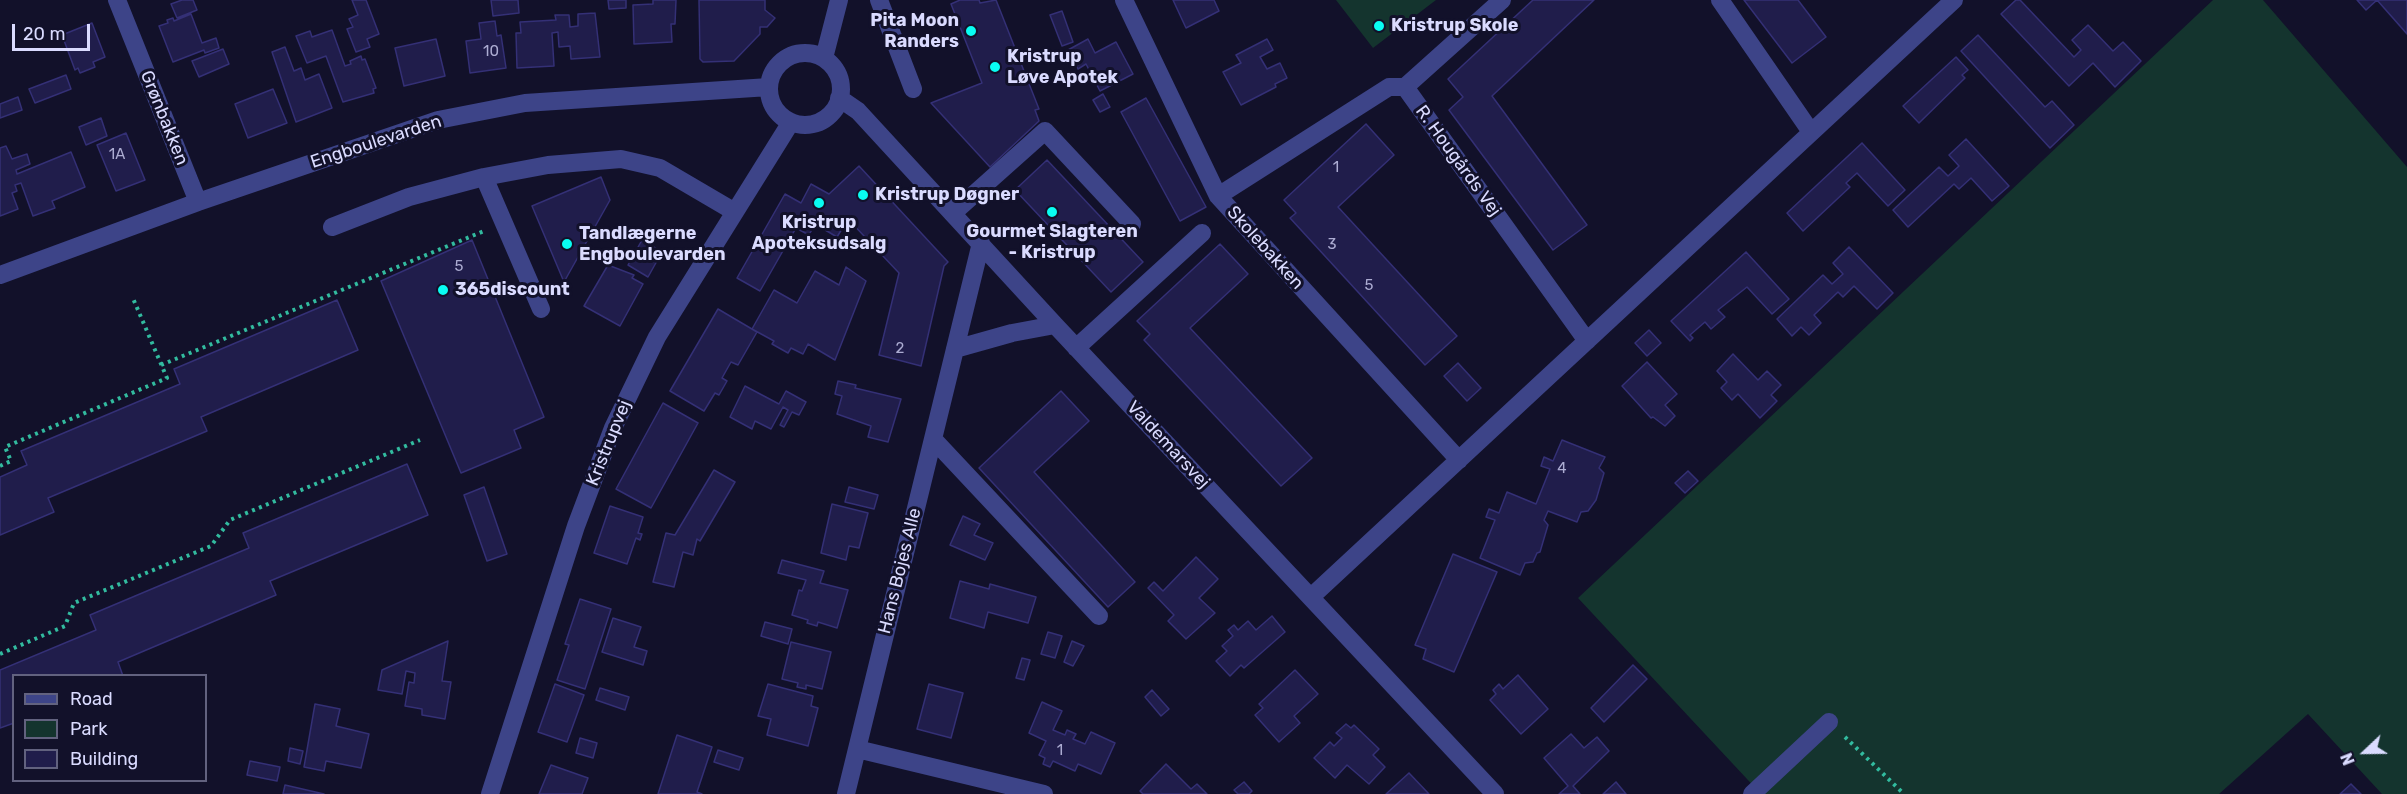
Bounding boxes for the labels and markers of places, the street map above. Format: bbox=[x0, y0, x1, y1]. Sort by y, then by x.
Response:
place label: Pita Moon Randers bbox=[870, 10, 959, 52]
place label: Kristrup Skole bbox=[1391, 15, 1518, 37]
marker: Kristrup Skole bbox=[1372, 19, 1386, 33]
marker: Pita Moon Randers bbox=[964, 24, 978, 38]
place label: Kristrup Løve Apotek bbox=[1007, 46, 1118, 88]
marker: Kristrup Løve Apotek bbox=[988, 60, 1002, 74]
place label: Kristrup Døgner bbox=[875, 184, 1019, 206]
marker: Kristrup Døgner bbox=[856, 188, 870, 202]
marker: Kristrup Apoteksudsalg bbox=[812, 196, 826, 210]
marker: Gourmet Slagteren - Kristrup bbox=[1045, 205, 1059, 219]
place label: Kristrup Apoteksudsalg bbox=[752, 212, 886, 254]
place label: Gourmet Slagteren - Kristrup bbox=[966, 221, 1138, 264]
place label: Tandlægerne Engboulevarden bbox=[579, 223, 725, 266]
marker: Tandlægerne Engboulevarden bbox=[560, 237, 574, 251]
place label: 365discount bbox=[455, 279, 570, 301]
marker: 365discount bbox=[436, 283, 450, 297]

